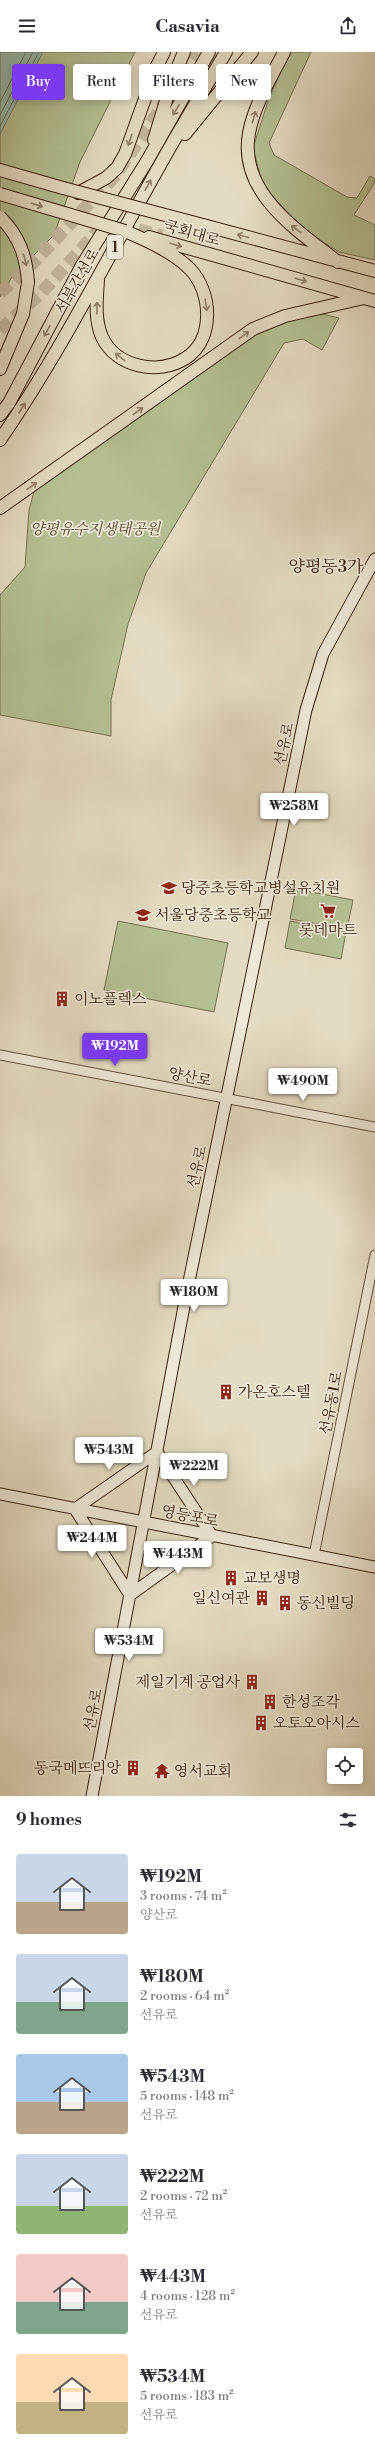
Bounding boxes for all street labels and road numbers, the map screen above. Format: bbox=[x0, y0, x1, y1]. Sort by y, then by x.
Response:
street label: 국회대로 bbox=[161, 216, 223, 251]
road number: 1 bbox=[107, 235, 123, 259]
street label: 서부간선로 bbox=[51, 245, 104, 317]
street label: 선유로 bbox=[271, 720, 298, 767]
street label: 양산로 bbox=[167, 1064, 214, 1091]
street label: 선유로 bbox=[184, 1143, 211, 1190]
street label: 선유동1로 bbox=[316, 1369, 347, 1437]
street label: 영등포로 bbox=[160, 1502, 221, 1531]
street label: 선유로 bbox=[80, 1686, 107, 1733]

